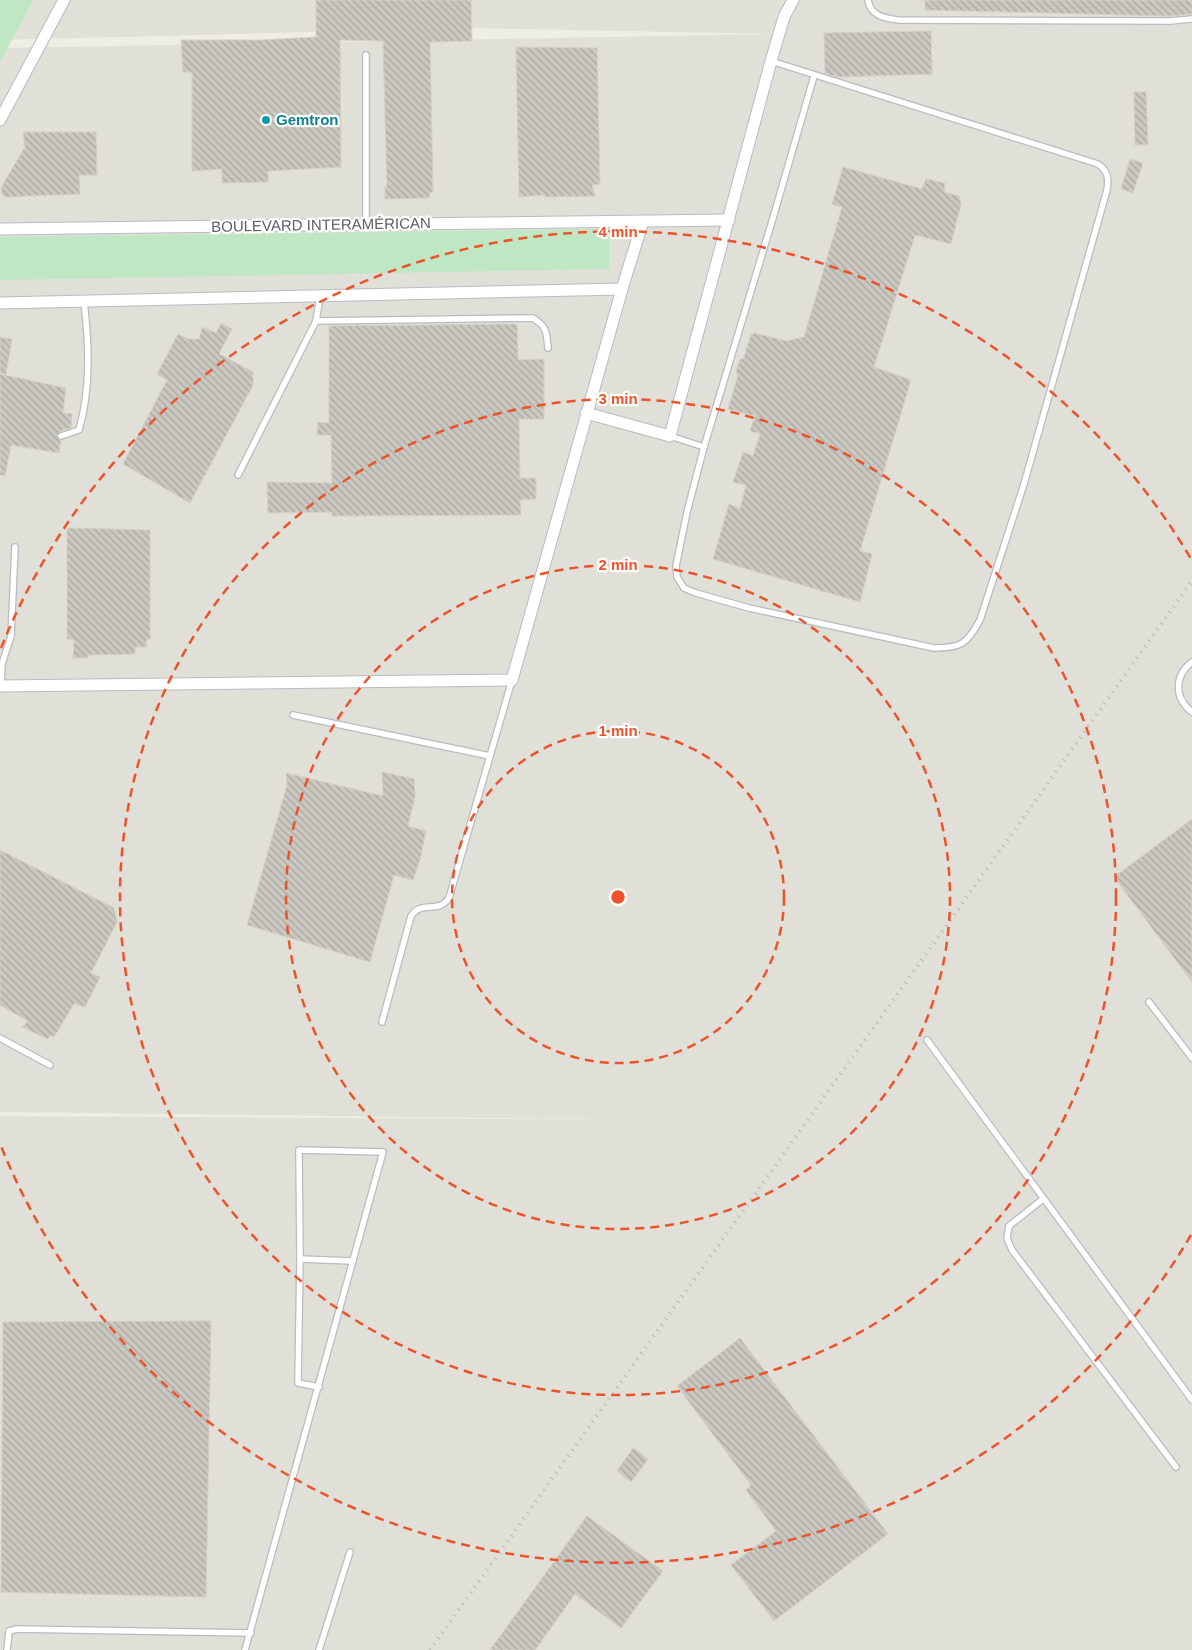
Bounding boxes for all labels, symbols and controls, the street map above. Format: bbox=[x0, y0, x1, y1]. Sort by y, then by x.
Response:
place label: Gemtron bbox=[276, 111, 339, 128]
marker: Gemtron bbox=[260, 114, 272, 126]
street label: BOULEVARD INTERAMÉRICAN bbox=[211, 214, 431, 235]
text: 4 min bbox=[598, 223, 638, 240]
text: 3 min bbox=[598, 390, 638, 407]
text: 2 min bbox=[598, 556, 638, 573]
text: 1 min bbox=[598, 722, 638, 739]
centre of rings bbox=[609, 888, 627, 906]

